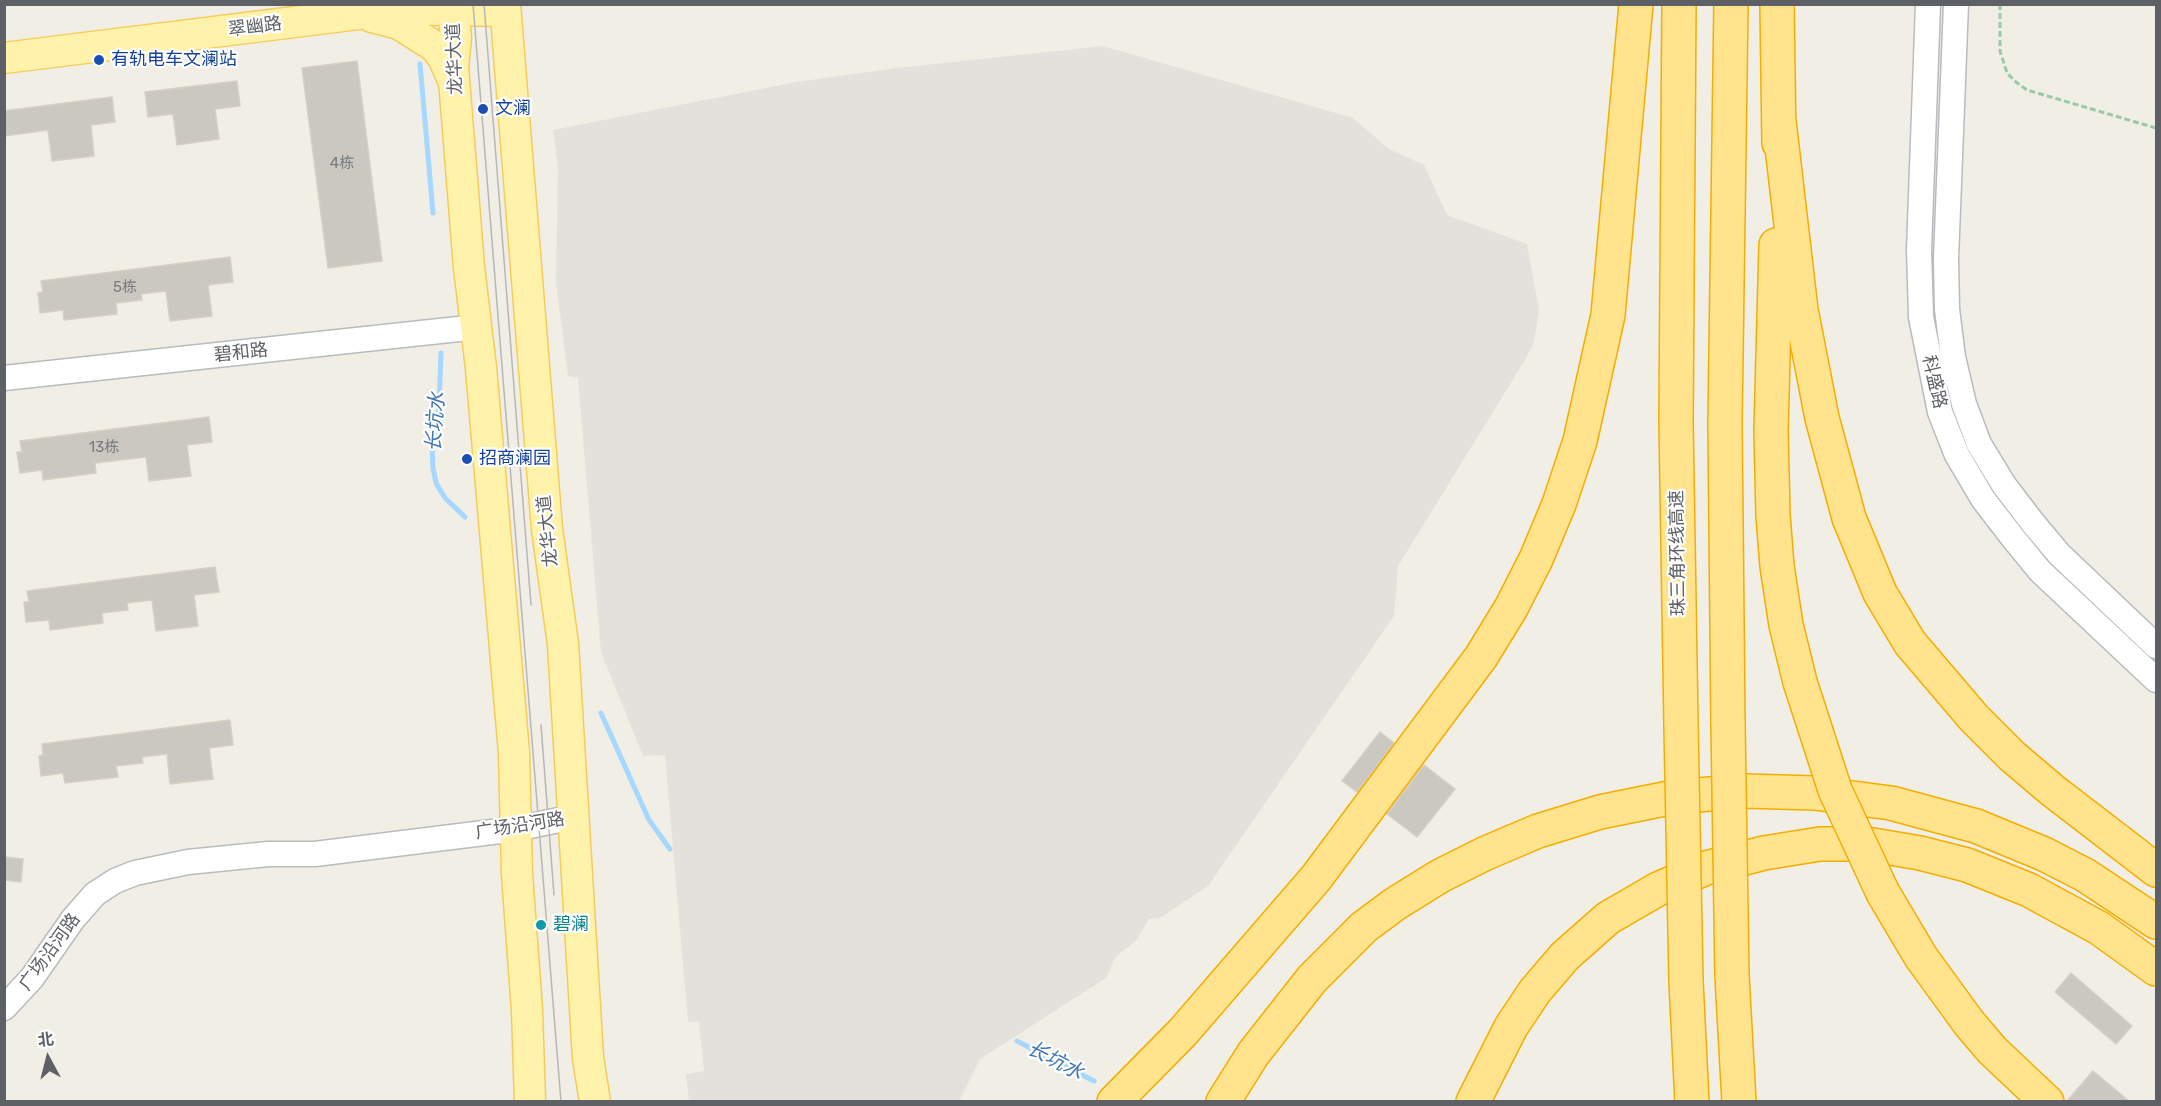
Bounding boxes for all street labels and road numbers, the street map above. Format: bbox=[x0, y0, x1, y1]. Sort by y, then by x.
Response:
street label: 翠幽路 bbox=[227, 13, 283, 41]
street label: 龙华大道 bbox=[443, 23, 467, 95]
street label: 碧和路 bbox=[213, 339, 269, 367]
street label: 科盛路 bbox=[1917, 353, 1951, 411]
street label: 珠三角环线高速 bbox=[1666, 490, 1690, 616]
street label: 龙华大道 bbox=[533, 494, 563, 568]
street label: 广场沿河路 bbox=[474, 808, 566, 844]
street label: 广场沿河路 bbox=[15, 909, 85, 995]

